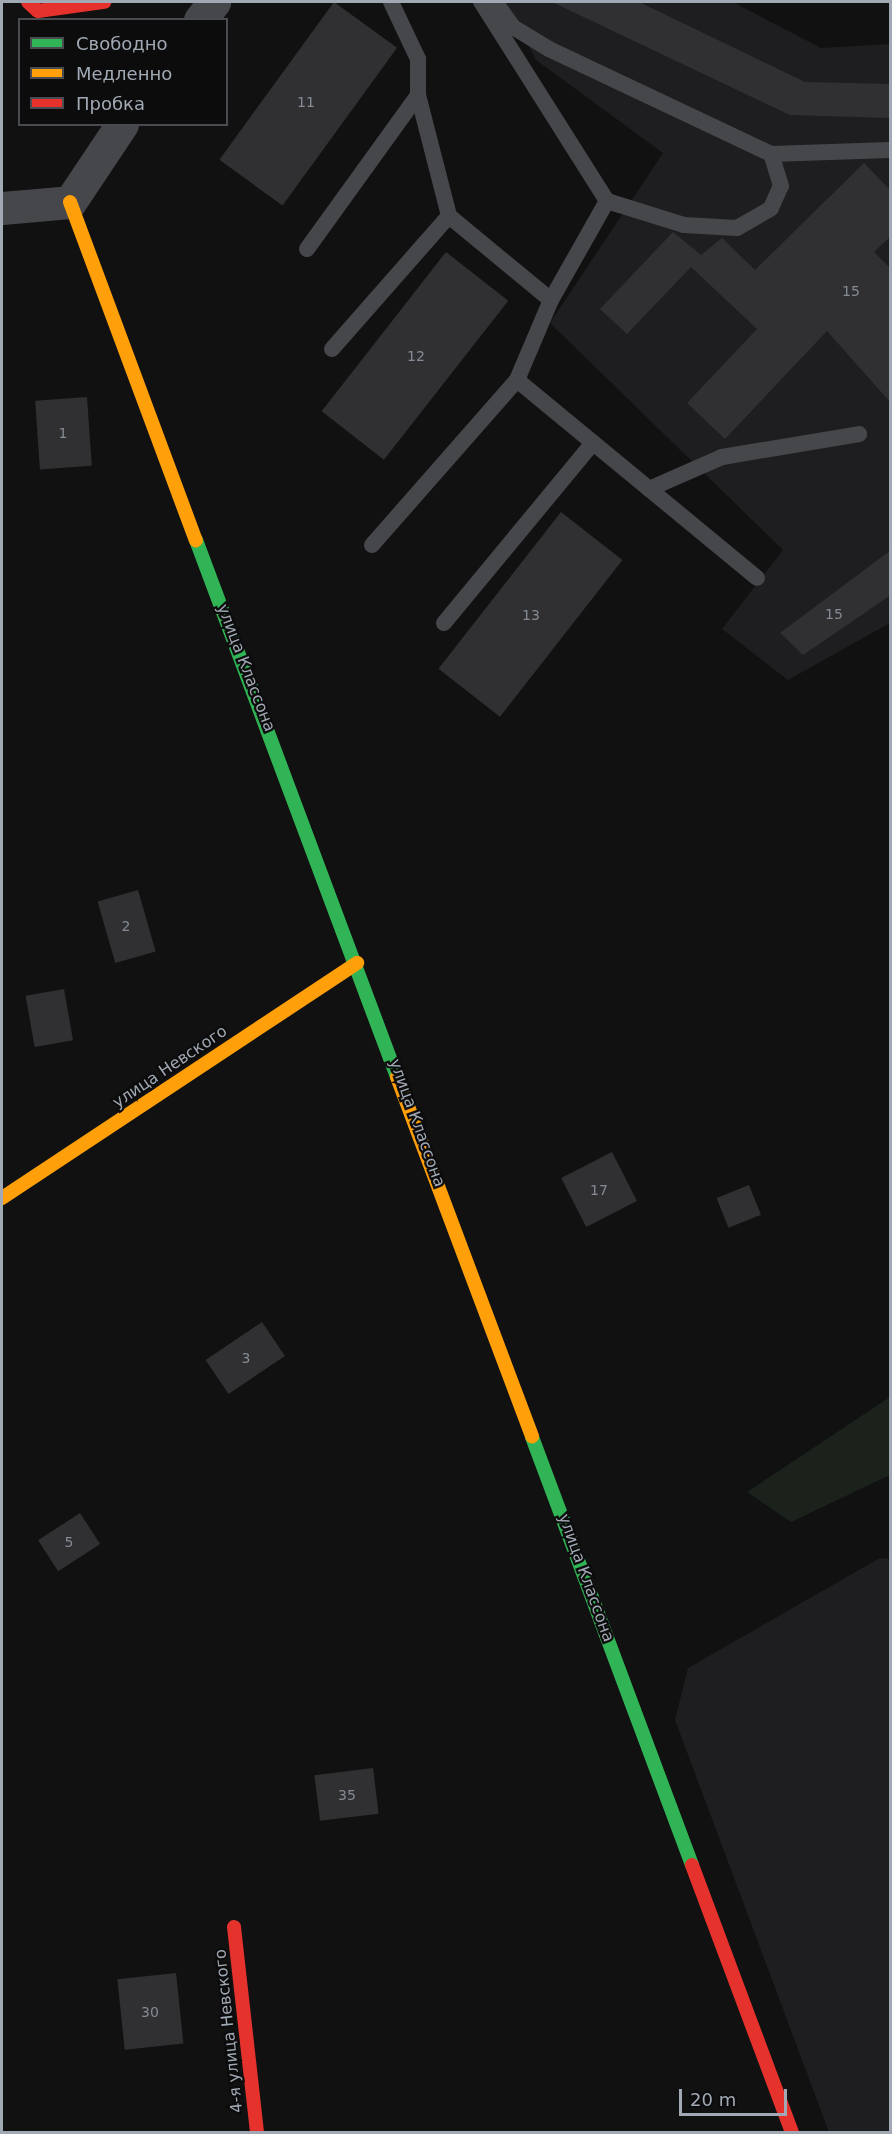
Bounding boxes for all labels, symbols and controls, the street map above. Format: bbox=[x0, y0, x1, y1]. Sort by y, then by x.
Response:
legend bbox=[18, 18, 228, 126]
text: Свободно bbox=[76, 33, 168, 54]
text: Медленно bbox=[76, 63, 172, 84]
text: Пробка bbox=[76, 93, 145, 114]
house number: 11 bbox=[297, 94, 315, 110]
house number: 15 bbox=[842, 283, 860, 299]
house number: 12 bbox=[407, 348, 425, 364]
house number: 1 bbox=[59, 425, 67, 441]
street label: улица Классона bbox=[213, 602, 279, 734]
house number: 15 bbox=[825, 606, 843, 622]
house number: 13 bbox=[522, 607, 540, 623]
house number: 2 bbox=[122, 918, 130, 934]
street label: улица Невского bbox=[109, 1022, 231, 1112]
street label: улица Классона bbox=[385, 1056, 449, 1190]
house number: 17 bbox=[590, 1182, 608, 1198]
house number: 3 bbox=[242, 1350, 250, 1366]
street label: улица Классона bbox=[554, 1511, 618, 1645]
house number: 5 bbox=[65, 1534, 73, 1550]
house number: 35 bbox=[338, 1787, 356, 1803]
street label: 4-я улица Невского bbox=[211, 1948, 247, 2114]
house number: 30 bbox=[141, 2004, 159, 2020]
scale bar bbox=[682, 2077, 790, 2115]
text: 20 m bbox=[690, 2089, 736, 2110]

